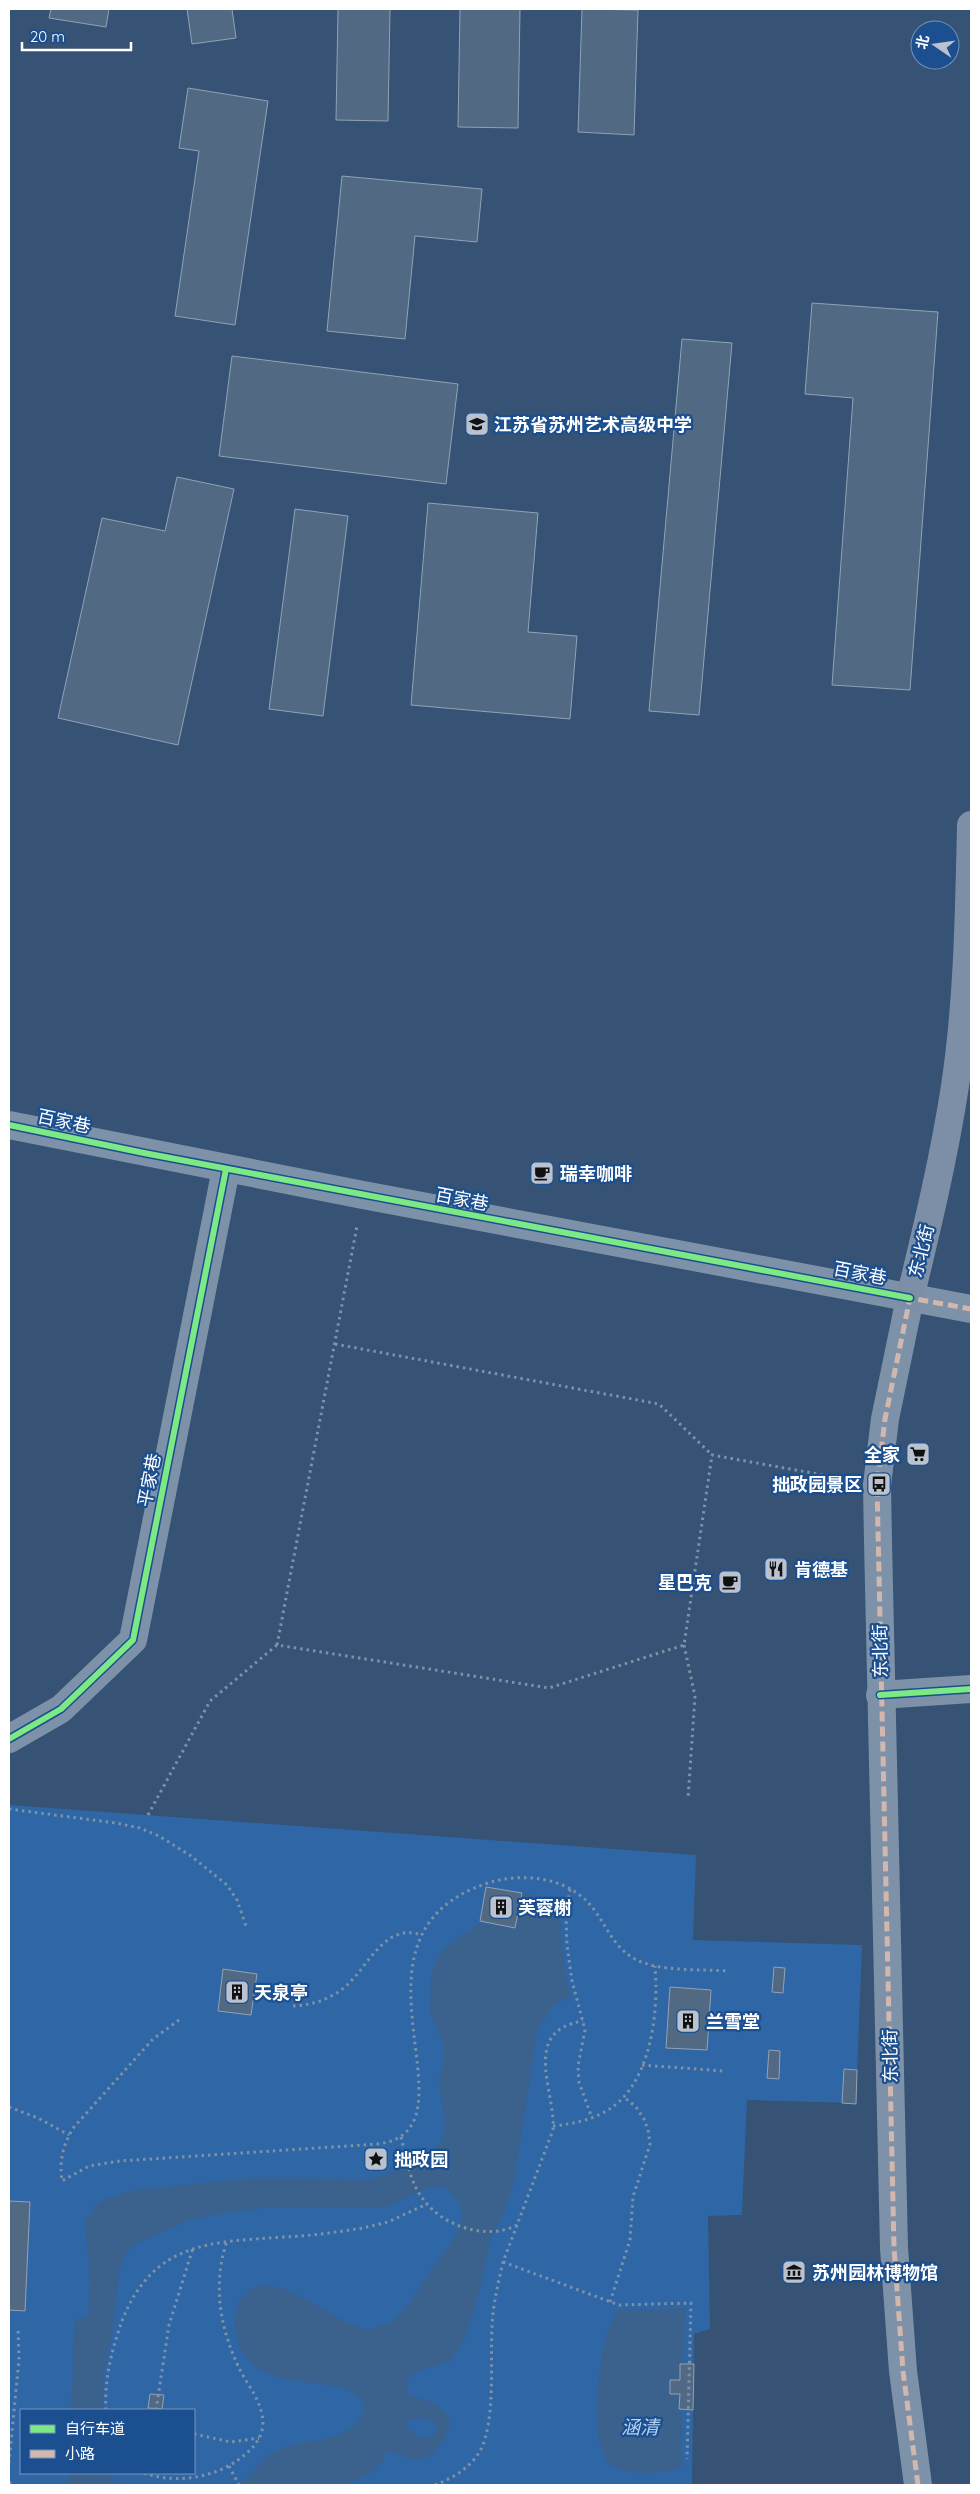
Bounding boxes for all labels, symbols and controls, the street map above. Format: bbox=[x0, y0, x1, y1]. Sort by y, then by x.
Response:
scale bar bbox=[22, 20, 131, 52]
north arrow bbox=[910, 20, 960, 70]
text: 20 m bbox=[30, 27, 65, 46]
text: 北 bbox=[912, 33, 933, 51]
school or university icon: 江苏省苏州艺术高级中学 bbox=[464, 411, 490, 437]
place label: 江苏省苏州艺术高级中学 bbox=[494, 413, 692, 436]
street label: 百家巷 bbox=[35, 1104, 93, 1138]
cafe icon: 瑞幸咖啡 bbox=[529, 1160, 555, 1186]
place label: 瑞幸咖啡 bbox=[560, 1162, 632, 1185]
street label: 百家巷 bbox=[433, 1183, 491, 1215]
street label: 东北街 bbox=[903, 1222, 939, 1280]
street label: 百家巷 bbox=[831, 1257, 889, 1289]
supermarket icon: 全家 bbox=[905, 1441, 931, 1467]
place label: 全家 bbox=[864, 1443, 900, 1466]
street label: 平家巷 bbox=[133, 1451, 165, 1509]
bus stop icon: 拙政园景区 bbox=[866, 1471, 892, 1497]
place label: 拙政园景区 bbox=[772, 1473, 862, 1496]
restaurant icon: 肯德基 bbox=[763, 1556, 789, 1582]
place label: 肯德基 bbox=[794, 1558, 848, 1581]
cafe icon: 星巴克 bbox=[717, 1569, 743, 1595]
place label: 星巴克 bbox=[658, 1571, 712, 1594]
street label: 东北街 bbox=[868, 1624, 892, 1678]
building icon: 芙蓉榭 bbox=[488, 1894, 514, 1920]
place label: 芙蓉榭 bbox=[518, 1896, 572, 1919]
building icon: 天泉亭 bbox=[224, 1979, 250, 2005]
place label: 天泉亭 bbox=[254, 1981, 308, 2004]
building icon: 兰雪堂 bbox=[675, 2008, 701, 2034]
place label: 兰雪堂 bbox=[706, 2010, 760, 2033]
street label: 东北街 bbox=[878, 2029, 902, 2083]
place icon: 拙政园 bbox=[363, 2146, 389, 2172]
place label: 拙政园 bbox=[394, 2148, 448, 2171]
museum icon: 苏州园林博物馆 bbox=[781, 2259, 807, 2285]
place label: 苏州园林博物馆 bbox=[812, 2261, 938, 2284]
legend bbox=[20, 2409, 195, 2474]
water label: 涵清 bbox=[621, 2415, 661, 2439]
text: 自行车道 bbox=[65, 2419, 125, 2438]
text: 小路 bbox=[65, 2444, 95, 2463]

